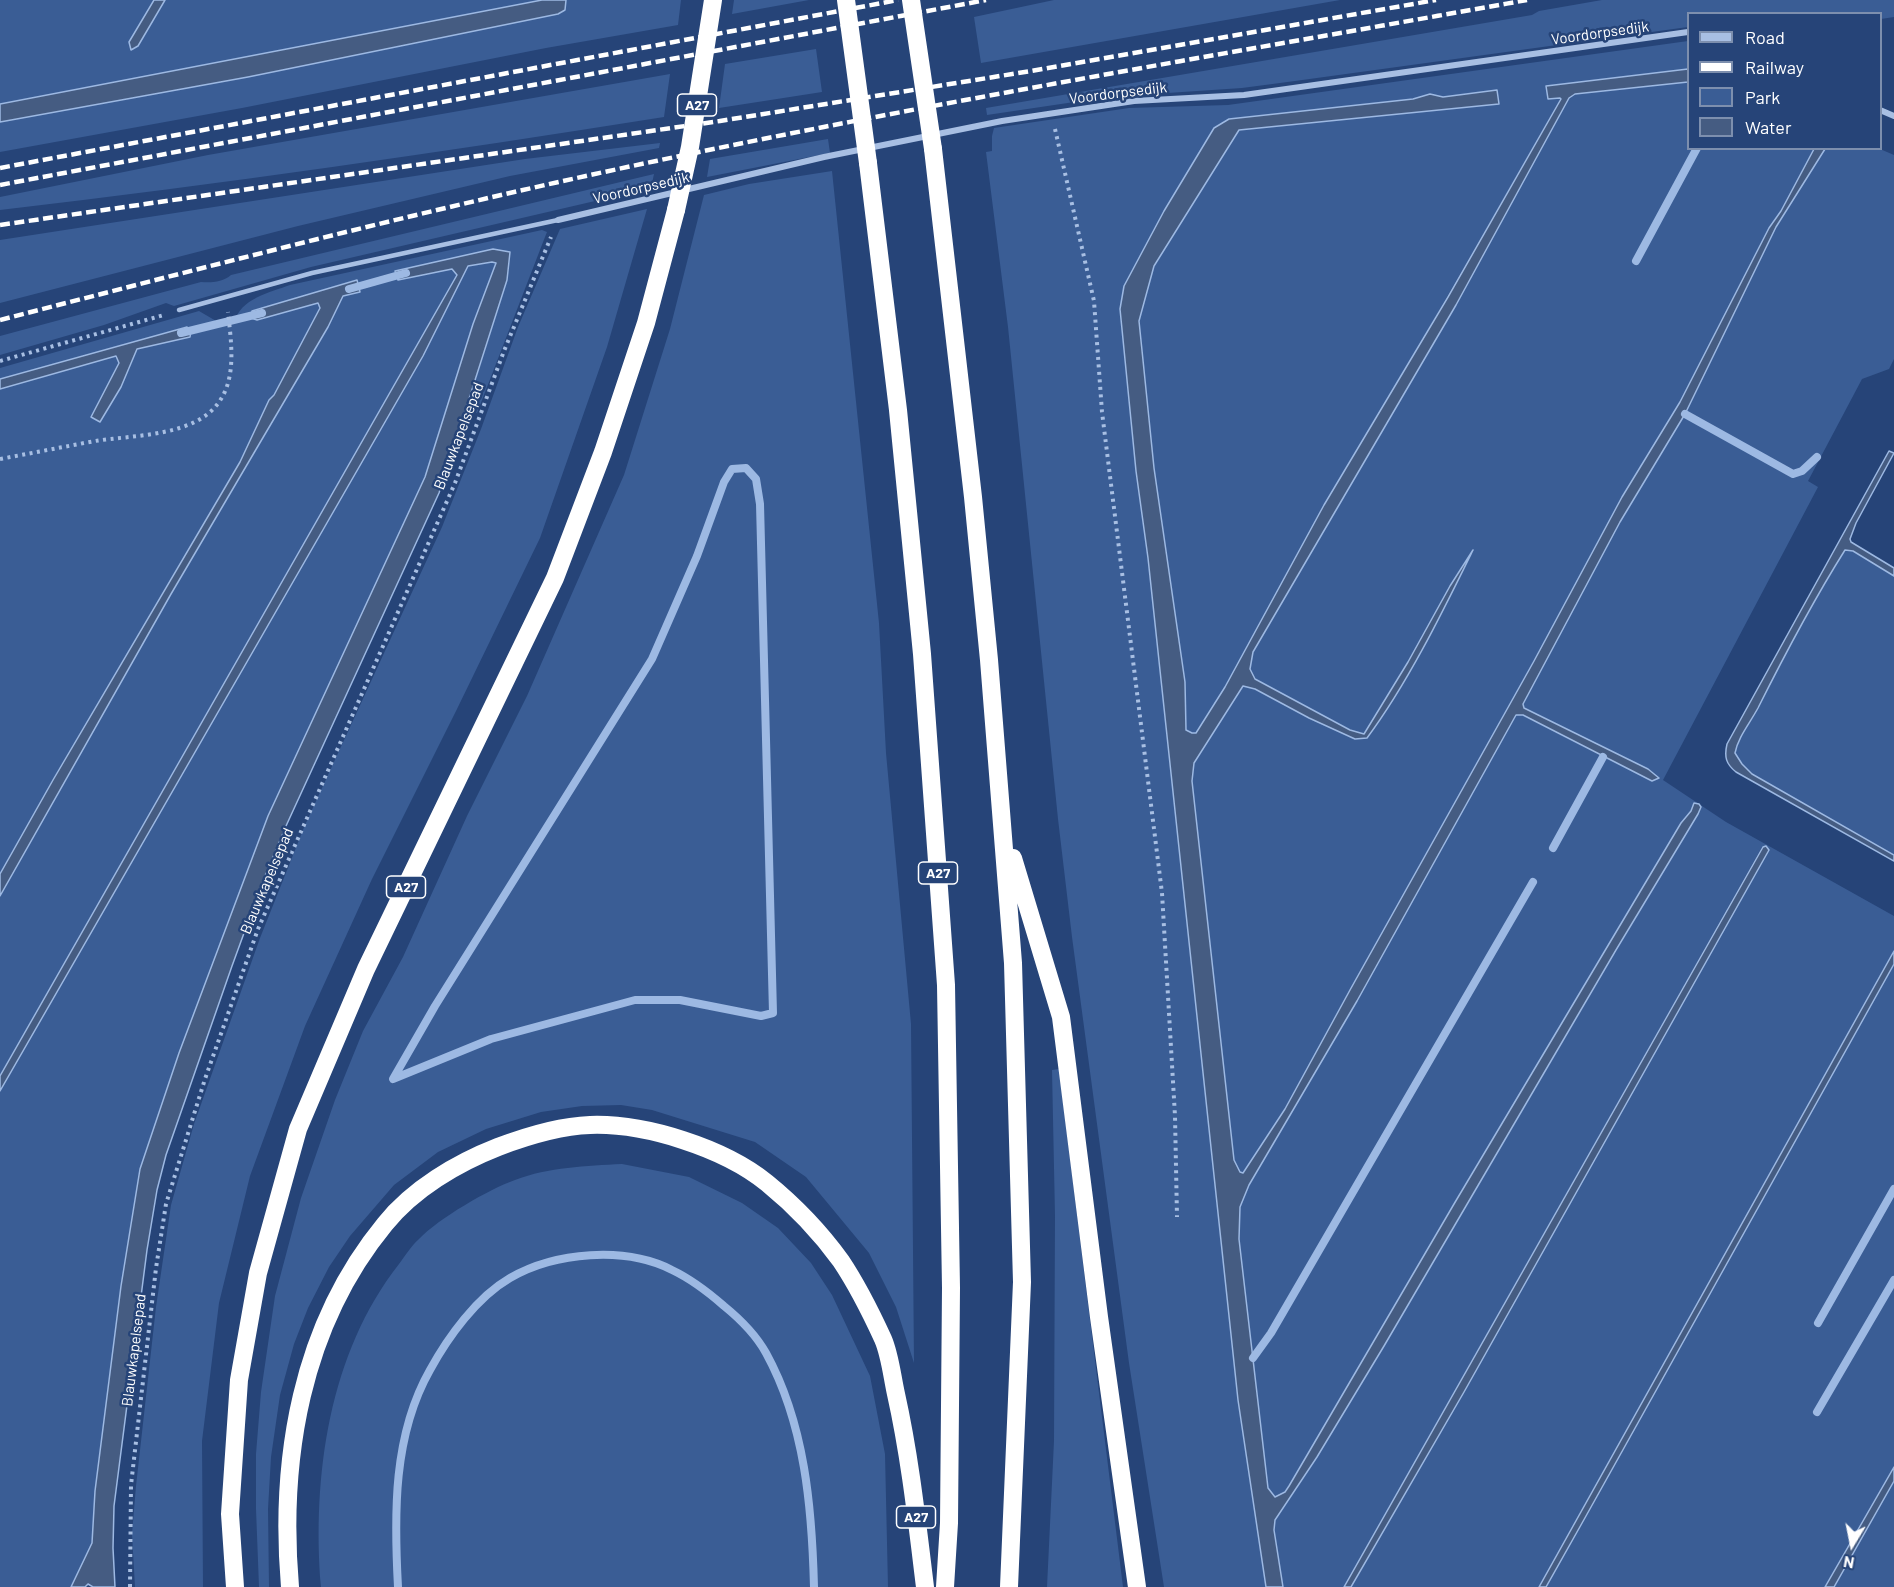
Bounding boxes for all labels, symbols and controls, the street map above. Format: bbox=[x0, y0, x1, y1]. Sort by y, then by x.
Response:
legend bbox=[1687, 12, 1882, 150]
street label: Voordorpsedijk bbox=[1550, 17, 1650, 49]
text: Road bbox=[1745, 26, 1785, 48]
text: Railway bbox=[1745, 56, 1804, 78]
street label: Voordorpsedijk bbox=[1068, 78, 1168, 108]
text: Park bbox=[1745, 86, 1780, 108]
road number: A27 bbox=[678, 94, 716, 116]
text: Water bbox=[1745, 116, 1792, 138]
street label: Voordorpsedijk bbox=[591, 168, 691, 208]
street label: Blauwkapelsepad bbox=[430, 380, 488, 492]
street label: Blauwkapelsepad bbox=[237, 825, 297, 937]
road number: A27 bbox=[918, 862, 958, 884]
road number: A27 bbox=[386, 876, 426, 898]
street label: Blauwkapelsepad bbox=[118, 1293, 150, 1407]
road number: A27 bbox=[896, 1506, 936, 1528]
north arrow bbox=[1822, 1515, 1882, 1575]
text: N bbox=[1842, 1553, 1856, 1573]

